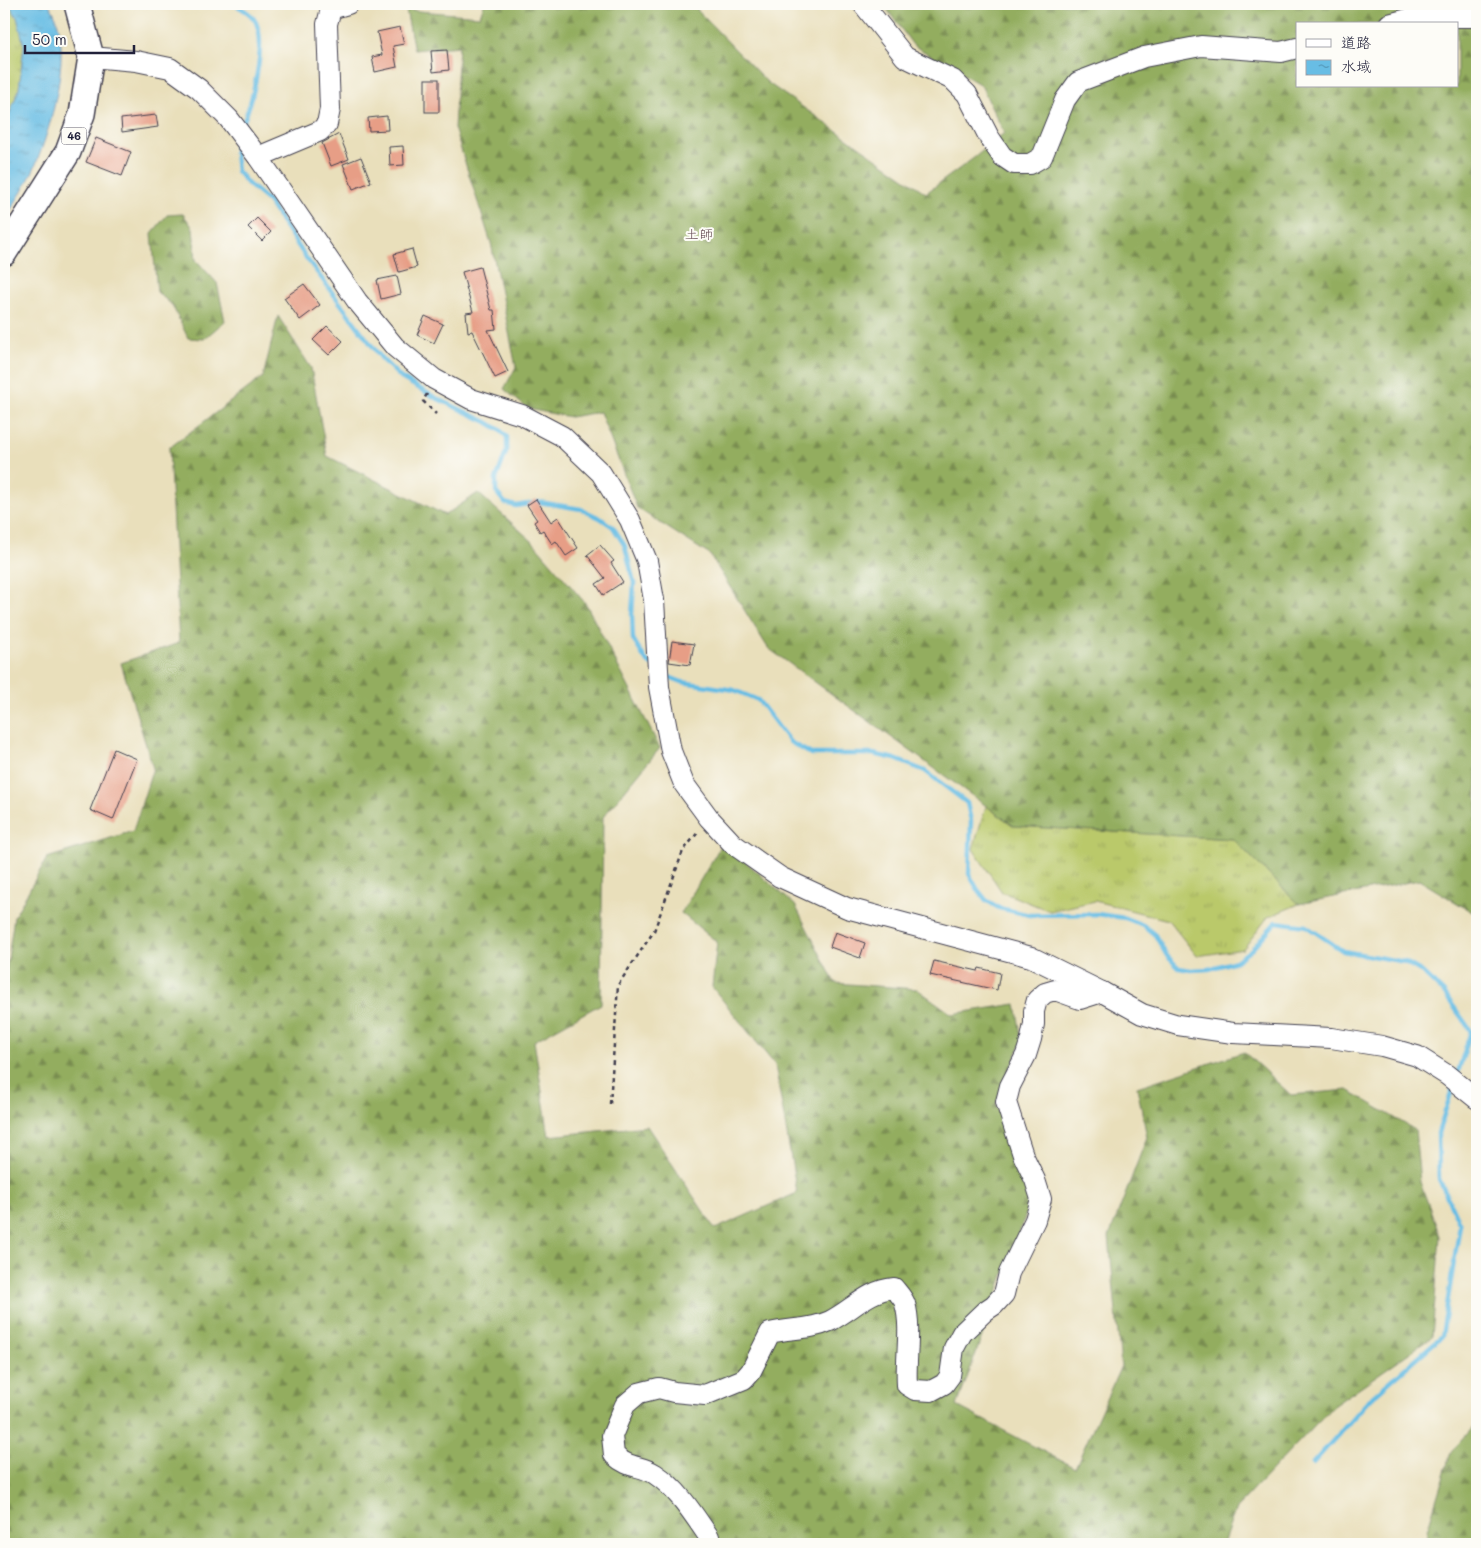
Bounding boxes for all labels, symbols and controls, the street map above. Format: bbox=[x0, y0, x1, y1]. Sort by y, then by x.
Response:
scale bar bbox=[25, 22, 134, 54]
legend bbox=[1296, 22, 1458, 88]
text: 50 m bbox=[32, 29, 67, 49]
text: 道路 bbox=[1341, 32, 1371, 52]
text: 水域 bbox=[1341, 56, 1371, 76]
road number: 46 bbox=[62, 128, 86, 144]
district label: 土師 bbox=[685, 224, 713, 243]

